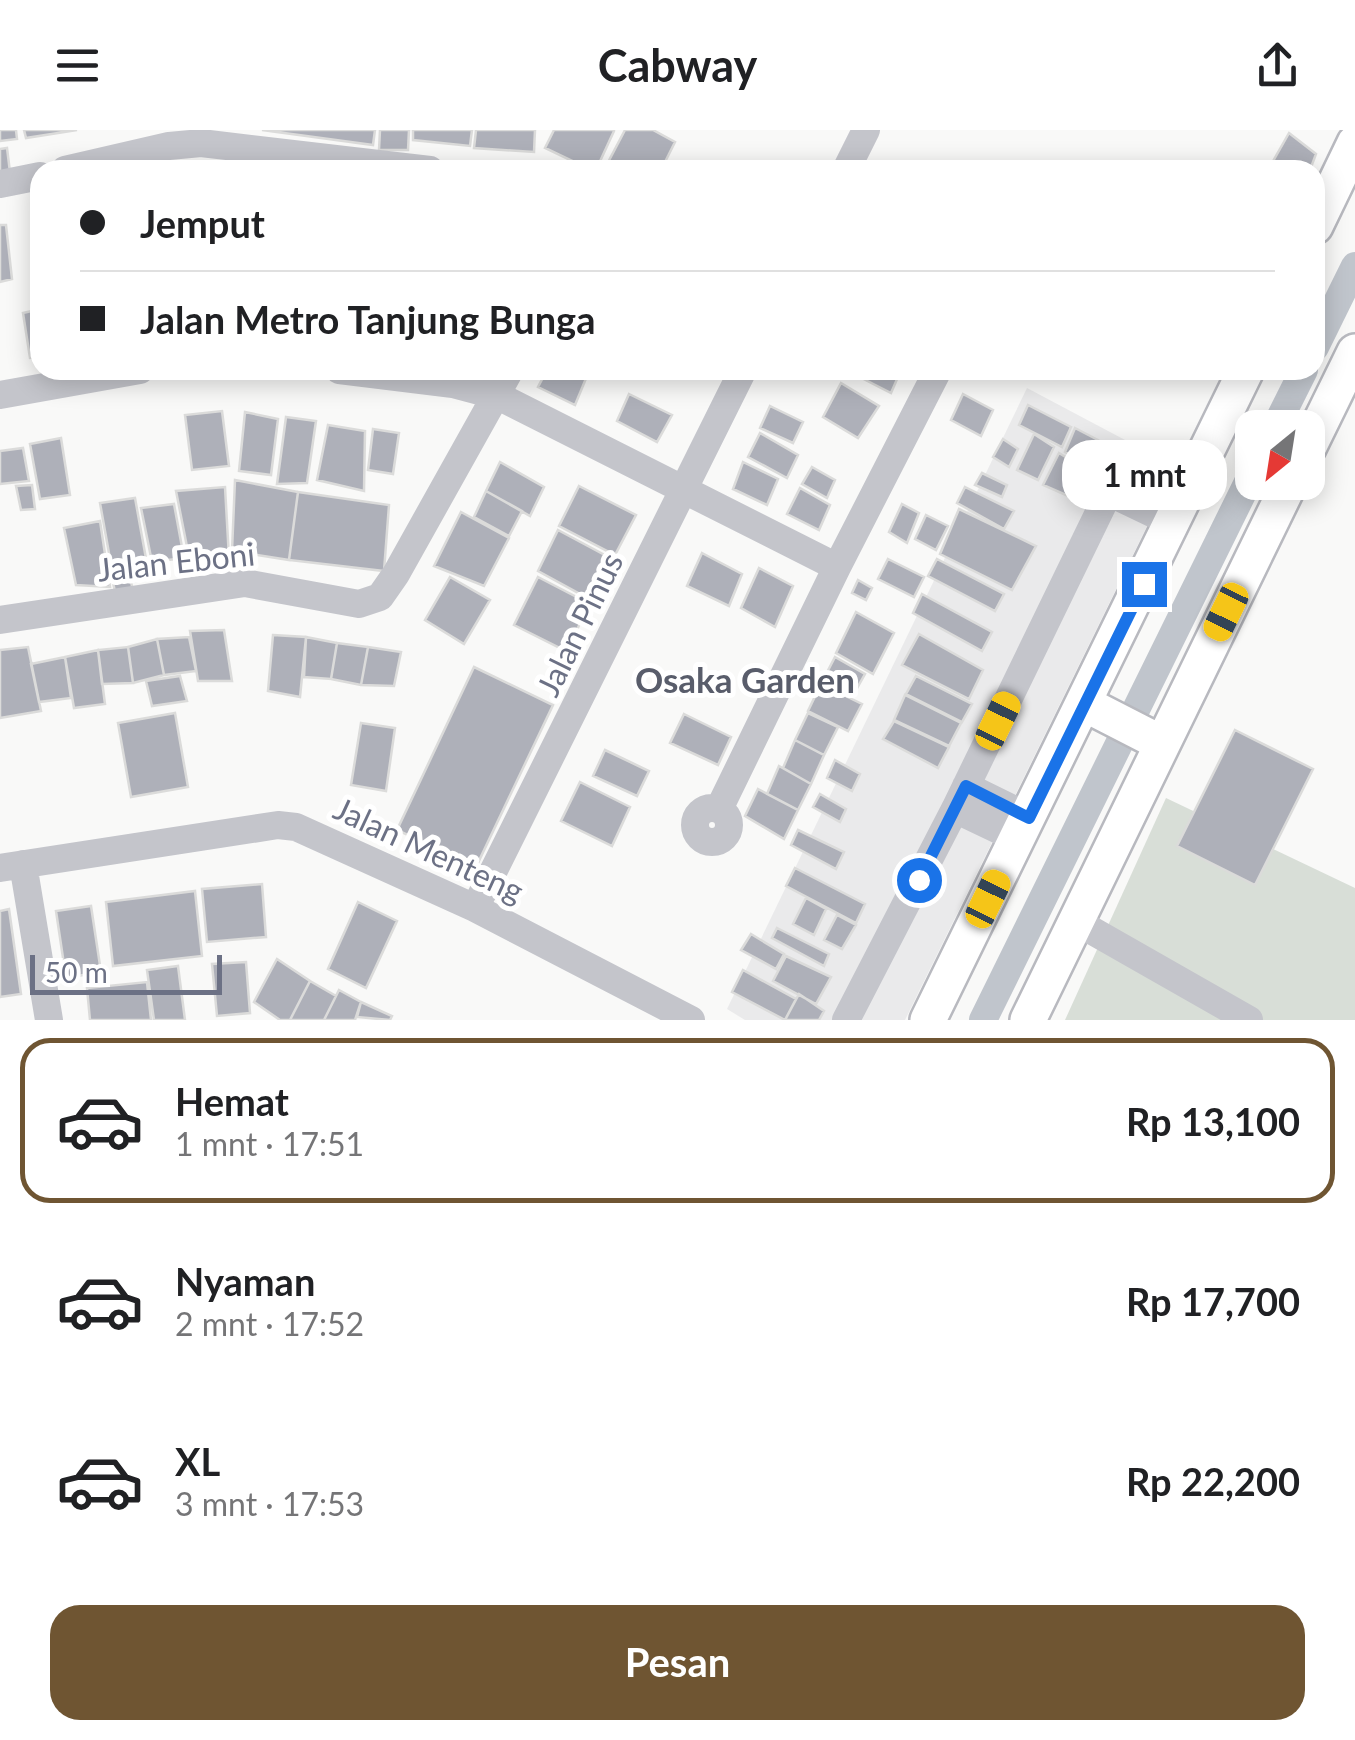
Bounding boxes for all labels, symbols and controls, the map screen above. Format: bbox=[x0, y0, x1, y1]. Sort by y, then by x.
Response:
icon: menu bbox=[50, 38, 105, 93]
text: Cabway bbox=[598, 38, 757, 92]
icon: share bbox=[1250, 38, 1305, 93]
text: Jemput bbox=[140, 200, 265, 246]
text: Jalan Metro Tanjung Bunga bbox=[140, 296, 595, 342]
north arrow bbox=[1235, 410, 1325, 500]
map controls bbox=[1235, 410, 1325, 500]
callout: 1 mnt bbox=[1062, 439, 1226, 509]
text: 1 mnt bbox=[1103, 455, 1186, 494]
street label: Jalan Eboni bbox=[95, 533, 257, 589]
street label: Jalan Pinus bbox=[528, 546, 630, 702]
route end bbox=[1122, 562, 1167, 607]
car bbox=[1199, 578, 1253, 646]
district label: Osaka Garden bbox=[635, 658, 855, 700]
car bbox=[971, 687, 1025, 755]
street label: Jalan Menteng bbox=[328, 788, 530, 910]
route start bbox=[897, 858, 942, 903]
car bbox=[961, 865, 1015, 933]
scale bar bbox=[30, 950, 222, 994]
text: 50 m bbox=[45, 955, 108, 989]
icon: car bbox=[55, 1076, 145, 1166]
text: Hemat bbox=[175, 1078, 289, 1124]
text: Rp 13,100 bbox=[1126, 1098, 1300, 1144]
text: 1 mnt · 17:51 bbox=[175, 1124, 364, 1163]
icon: car bbox=[55, 1256, 145, 1346]
text: Nyaman bbox=[175, 1258, 315, 1304]
text: Rp 17,700 bbox=[1126, 1278, 1300, 1324]
text: 2 mnt · 17:52 bbox=[175, 1304, 364, 1343]
icon: car bbox=[55, 1436, 145, 1526]
text: XL bbox=[175, 1438, 220, 1484]
text: Rp 22,200 bbox=[1126, 1458, 1300, 1504]
text: 3 mnt · 17:53 bbox=[175, 1484, 364, 1523]
button: Pesan bbox=[50, 1605, 1305, 1720]

